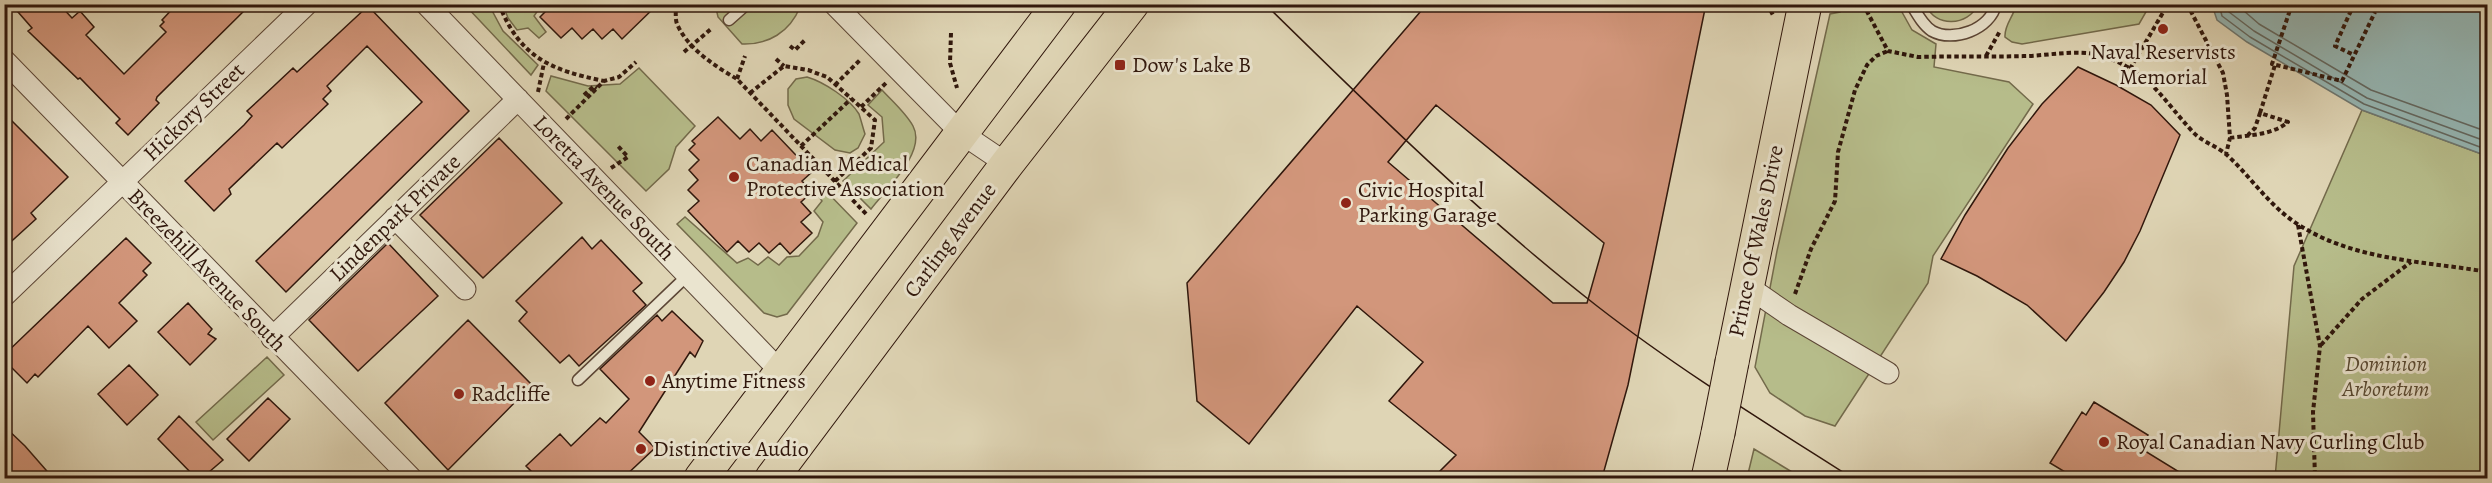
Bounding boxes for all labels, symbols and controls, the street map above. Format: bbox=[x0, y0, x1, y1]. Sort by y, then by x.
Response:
marker: Naval Reservists Memorial bbox=[2156, 22, 2170, 36]
place label: Naval Reservists Memorial bbox=[2090, 37, 2236, 92]
place label: Dow's Lake B bbox=[1132, 50, 1251, 80]
street label: Hickory Street bbox=[137, 56, 251, 168]
marker: Dow's Lake B bbox=[1113, 58, 1127, 72]
street label: Loretta Avenue South bbox=[526, 108, 682, 268]
street label: Prince Of Wales Drive bbox=[1721, 142, 1791, 340]
street label: Lindenpark Private bbox=[323, 147, 467, 289]
place label: Canadian Medical Protective Association bbox=[746, 149, 944, 204]
marker: Canadian Medical Protective Association bbox=[727, 170, 741, 184]
place label: Civic Hospital Parking Garage bbox=[1358, 175, 1497, 230]
street label: Carling Avenue bbox=[897, 176, 1003, 304]
street label: Breezehill Avenue South bbox=[121, 182, 293, 359]
marker: Civic Hospital Parking Garage bbox=[1339, 196, 1353, 210]
park label: Dominion Arboretum bbox=[2342, 349, 2429, 404]
place label: Anytime Fitness bbox=[661, 366, 806, 396]
marker: Anytime Fitness bbox=[643, 374, 657, 388]
place label: Radcliffe bbox=[471, 379, 550, 409]
marker: Radcliffe bbox=[452, 387, 466, 401]
place label: Royal Canadian Navy Curling Club bbox=[2116, 427, 2424, 457]
place label: Distinctive Audio bbox=[653, 434, 809, 464]
marker: Royal Canadian Navy Curling Club bbox=[2097, 435, 2111, 449]
marker: Distinctive Audio bbox=[634, 442, 648, 456]

